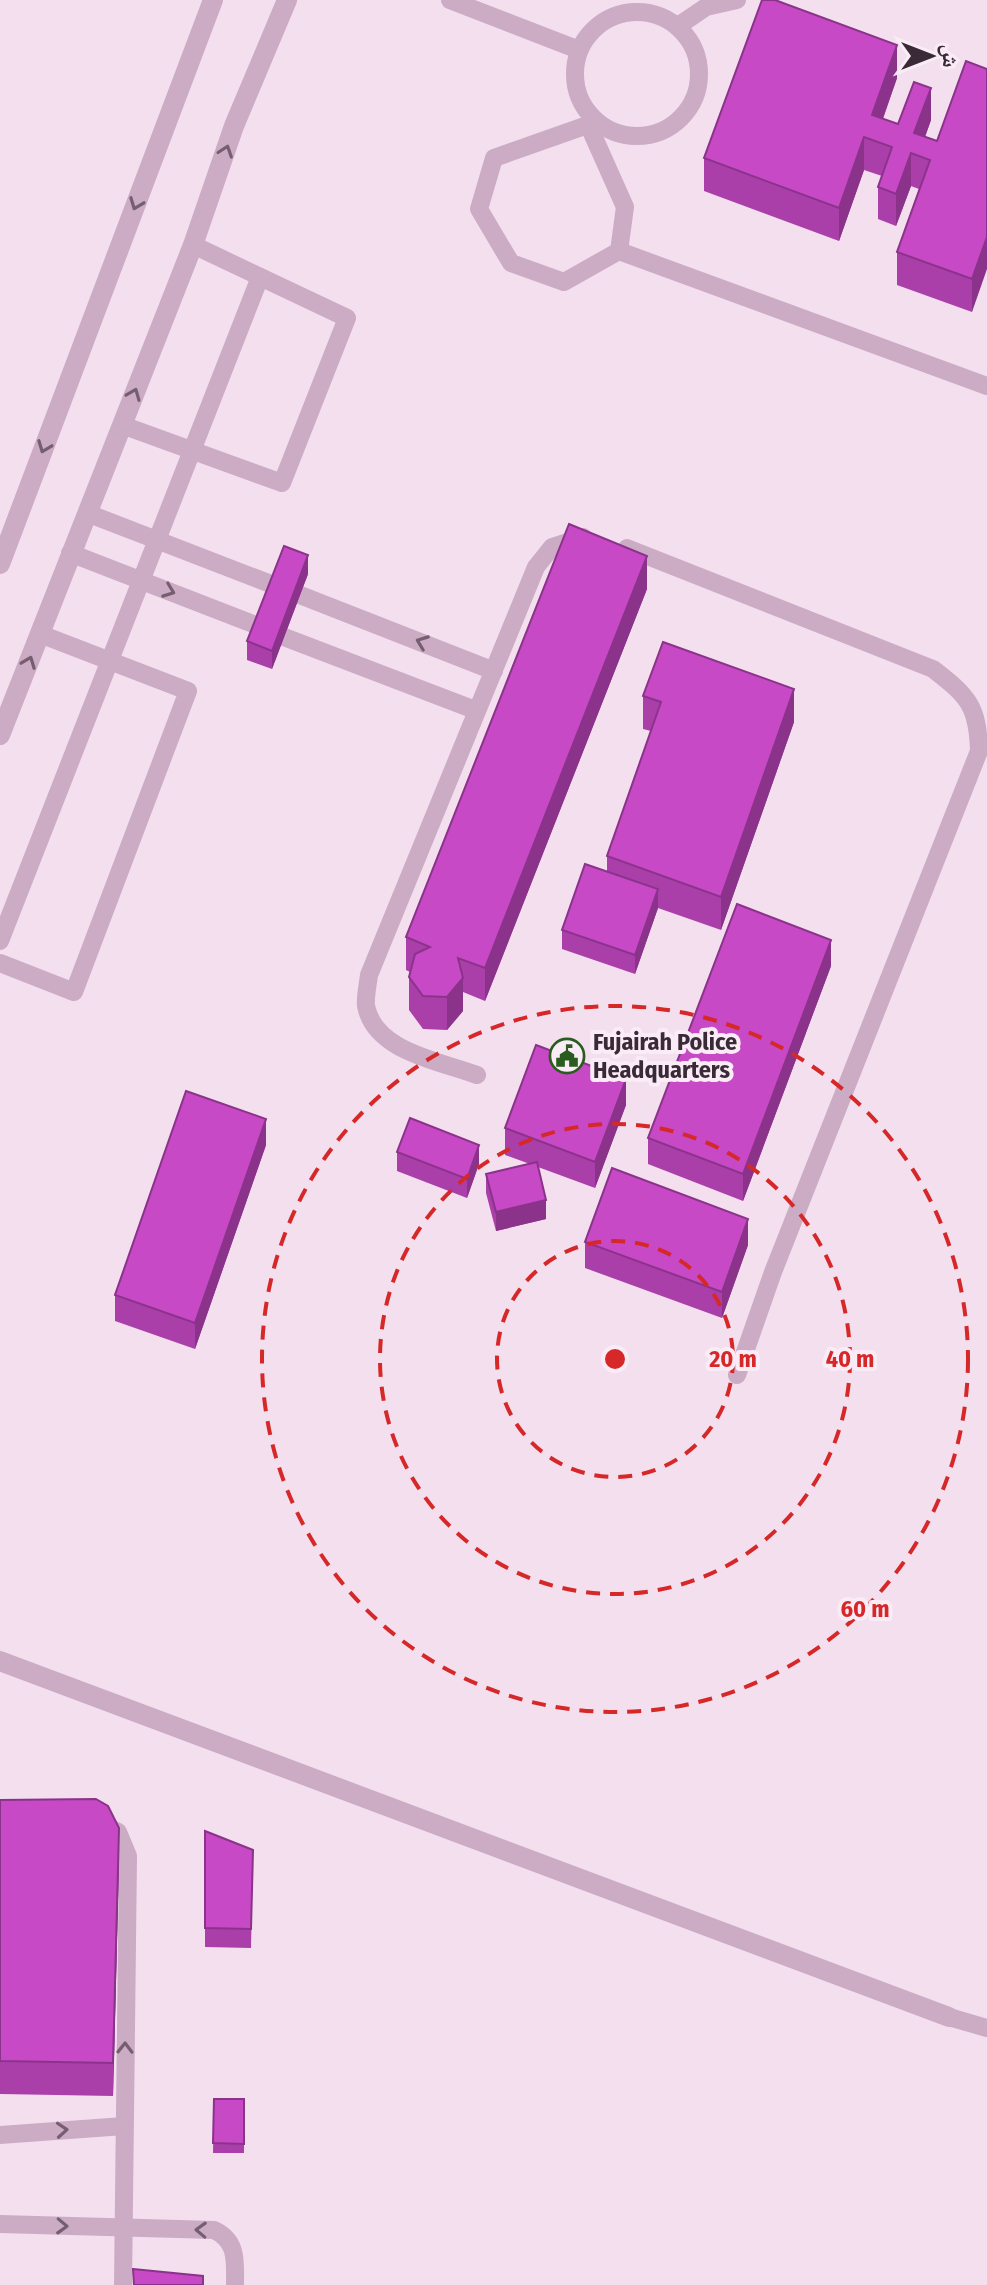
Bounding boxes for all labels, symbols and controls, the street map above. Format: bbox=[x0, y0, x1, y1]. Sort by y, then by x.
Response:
north arrow bbox=[891, 16, 971, 96]
text: ش bbox=[937, 44, 964, 68]
one-way arrow bbox=[216, 145, 232, 159]
one-way arrow bbox=[129, 196, 146, 210]
one-way arrow bbox=[124, 388, 141, 402]
one-way arrow bbox=[37, 439, 54, 453]
one-way arrow bbox=[161, 582, 175, 598]
one-way arrow bbox=[416, 635, 430, 652]
one-way arrow bbox=[19, 656, 35, 670]
place label: Fujairah Police Headquarters bbox=[593, 1028, 737, 1084]
public building icon: Fujairah Police Headquarters bbox=[548, 1037, 586, 1075]
centre of rings bbox=[601, 1345, 629, 1373]
text: 20 m bbox=[708, 1345, 757, 1373]
text: 40 m bbox=[826, 1345, 874, 1373]
text: 60 m bbox=[841, 1595, 889, 1623]
one-way arrow bbox=[117, 2041, 134, 2054]
one-way arrow bbox=[56, 2122, 69, 2139]
one-way arrow bbox=[56, 2218, 69, 2235]
one-way arrow bbox=[194, 2221, 207, 2238]

